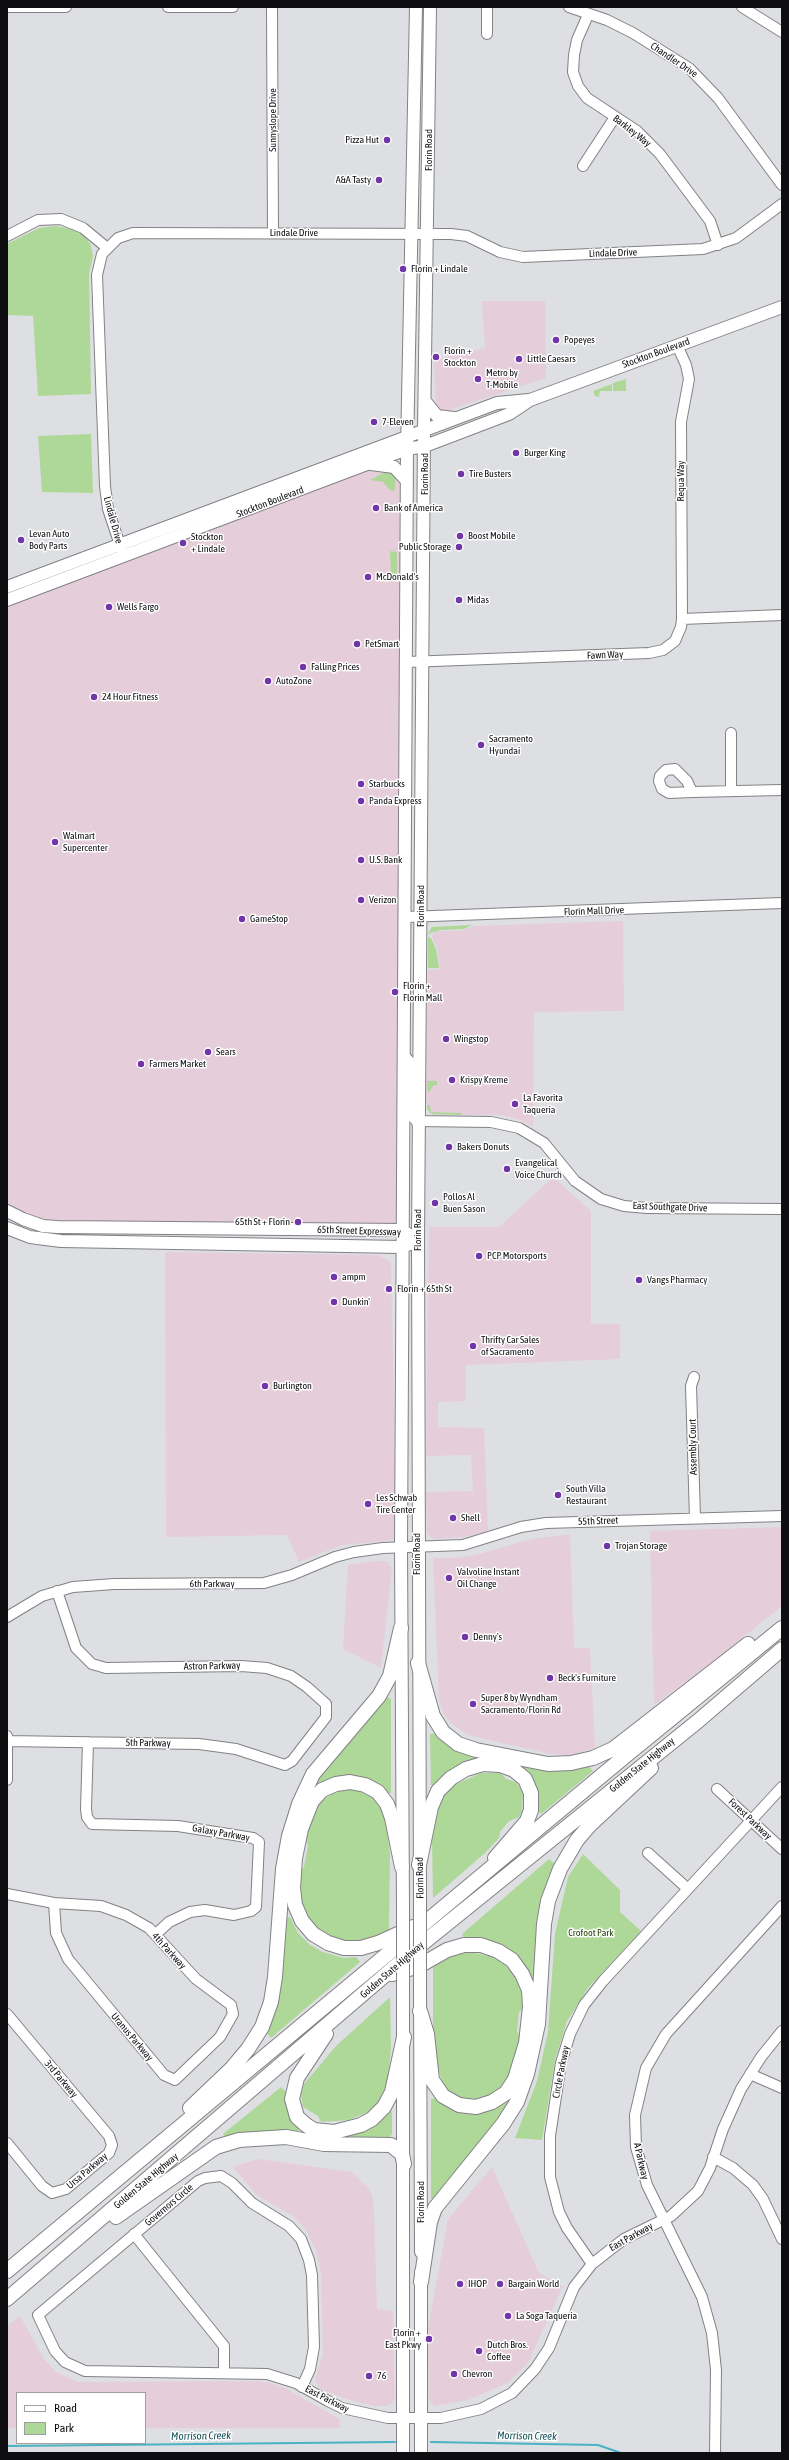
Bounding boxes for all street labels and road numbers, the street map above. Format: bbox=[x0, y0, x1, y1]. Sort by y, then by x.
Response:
street label: Chandler Drive bbox=[648, 40, 700, 80]
street label: Sunnyslope Drive bbox=[267, 88, 279, 152]
street label: Barkley Way bbox=[611, 112, 653, 150]
street label: Florin Road bbox=[423, 129, 435, 171]
street label: Lindale Drive bbox=[270, 227, 318, 239]
street label: Lindale Drive bbox=[589, 246, 637, 260]
street label: Stockton Boulevard bbox=[621, 335, 691, 371]
street label: Florin Road bbox=[419, 453, 431, 495]
street label: Requa Way bbox=[675, 461, 687, 501]
street label: Stockton Boulevard bbox=[235, 484, 305, 520]
street label: Lindale Drive bbox=[101, 495, 125, 545]
street label: Fawn Way bbox=[587, 648, 623, 662]
street label: Florin Road bbox=[415, 885, 427, 927]
street label: Florin Mall Drive bbox=[564, 904, 624, 918]
street label: East Southgate Drive bbox=[632, 1200, 708, 1214]
street label: Florin Road bbox=[412, 1209, 424, 1251]
street label: 65th Street Expressway bbox=[317, 1224, 401, 1238]
street label: Assembly Court bbox=[687, 1419, 699, 1475]
street label: 55th Street bbox=[578, 1514, 618, 1528]
street label: Florin Road bbox=[411, 1533, 423, 1575]
street label: 6th Parkway bbox=[189, 1578, 235, 1590]
street label: Astron Parkway bbox=[184, 1660, 240, 1672]
street label: Golden State Highway bbox=[607, 1735, 677, 1795]
street label: 5th Parkway bbox=[125, 1737, 171, 1749]
street label: Forest Parkway bbox=[726, 1796, 774, 1842]
street label: Galaxy Parkway bbox=[191, 1822, 251, 1844]
street label: Florin Road bbox=[414, 1857, 426, 1899]
street label: 4th Parkway bbox=[149, 1930, 189, 1972]
street label: Golden State Highway bbox=[358, 1939, 426, 2001]
street label: Uranus Parkway bbox=[108, 2010, 156, 2064]
street label: Circle Parkway bbox=[550, 2045, 572, 2099]
street label: 3rd Parkway bbox=[42, 2058, 80, 2100]
street label: A Parkway bbox=[631, 2141, 651, 2181]
street label: Ursa Parkway bbox=[64, 2150, 110, 2192]
street label: Golden State Highway bbox=[111, 2151, 181, 2211]
street label: Governors Circle bbox=[142, 2181, 196, 2229]
street label: Florin Road bbox=[415, 2181, 427, 2223]
street label: East Parkway bbox=[607, 2220, 655, 2254]
street label: East Parkway bbox=[303, 2383, 351, 2415]

